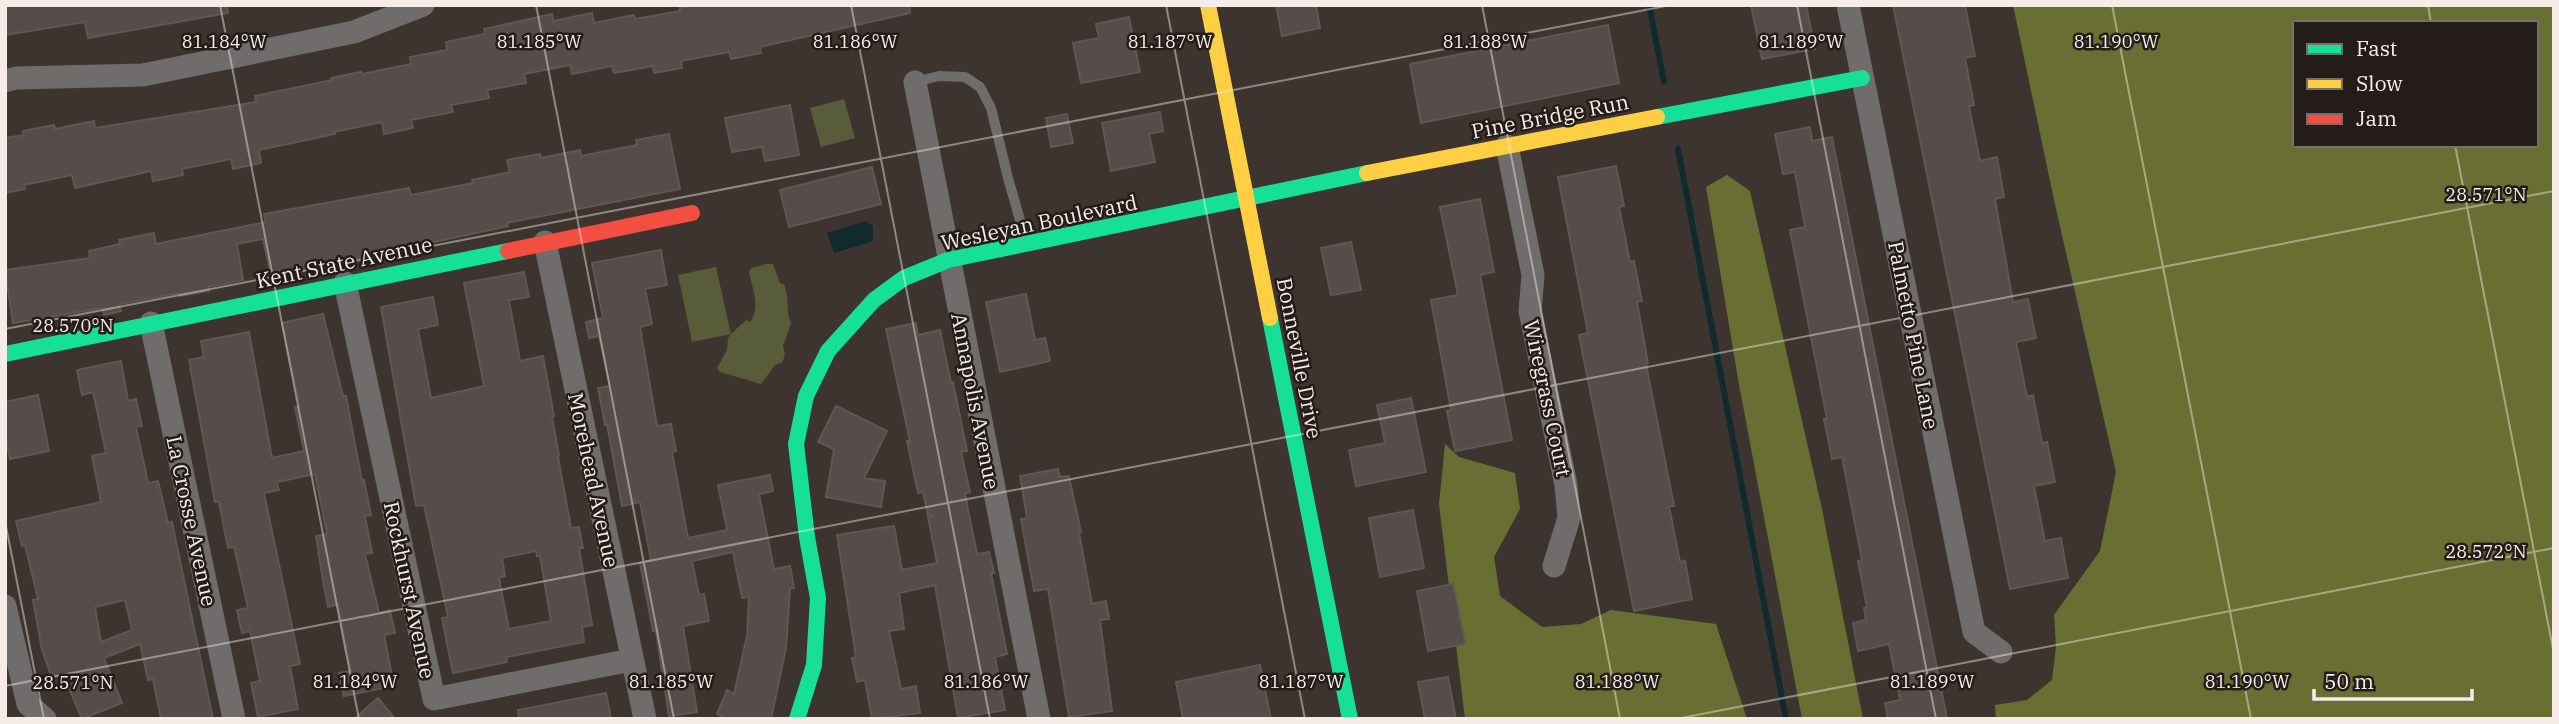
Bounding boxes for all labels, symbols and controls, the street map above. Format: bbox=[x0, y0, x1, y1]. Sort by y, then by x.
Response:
legend bbox=[2293, 21, 2538, 147]
text: 81.184°W bbox=[182, 30, 267, 53]
text: 81.185°W bbox=[497, 30, 582, 53]
text: 81.186°W bbox=[813, 30, 898, 53]
text: 81.187°W bbox=[1128, 30, 1213, 53]
text: 81.188°W bbox=[1443, 30, 1528, 53]
text: 81.189°W bbox=[1759, 30, 1844, 53]
text: 81.190°W bbox=[2074, 30, 2159, 53]
text: Fast bbox=[2356, 34, 2397, 62]
text: Slow bbox=[2356, 69, 2403, 97]
street label: Pine Bridge Run bbox=[1469, 87, 1631, 145]
text: Jam bbox=[2356, 104, 2397, 132]
text: 28.571°N bbox=[2445, 183, 2527, 206]
street label: Wesleyan Boulevard bbox=[938, 187, 1140, 256]
street label: Kent State Avenue bbox=[253, 230, 435, 294]
street label: Palmetto Pine Lane bbox=[1882, 239, 1946, 431]
street label: Bonneville Drive bbox=[1271, 275, 1329, 441]
street label: Annapolis Avenue bbox=[945, 310, 1007, 492]
text: 28.570°N bbox=[32, 314, 114, 337]
street label: Wiregrass Court bbox=[1518, 317, 1578, 479]
street label: Morehead Avenue bbox=[562, 390, 626, 570]
street label: La Crosse Avenue bbox=[160, 433, 224, 609]
street label: Rockhurst Avenue bbox=[378, 499, 442, 681]
text: 28.572°N bbox=[2445, 540, 2527, 563]
scale bar bbox=[2314, 658, 2472, 702]
text: 50 m bbox=[2324, 667, 2374, 695]
text: 81.184°W bbox=[313, 670, 398, 693]
text: 81.185°W bbox=[629, 670, 714, 693]
text: 81.186°W bbox=[944, 670, 1029, 693]
text: 81.187°W bbox=[1259, 670, 1344, 693]
text: 81.188°W bbox=[1575, 670, 1660, 693]
text: 81.189°W bbox=[1890, 670, 1975, 693]
text: 81.190°W bbox=[2205, 670, 2290, 693]
text: 28.571°N bbox=[32, 671, 114, 694]

